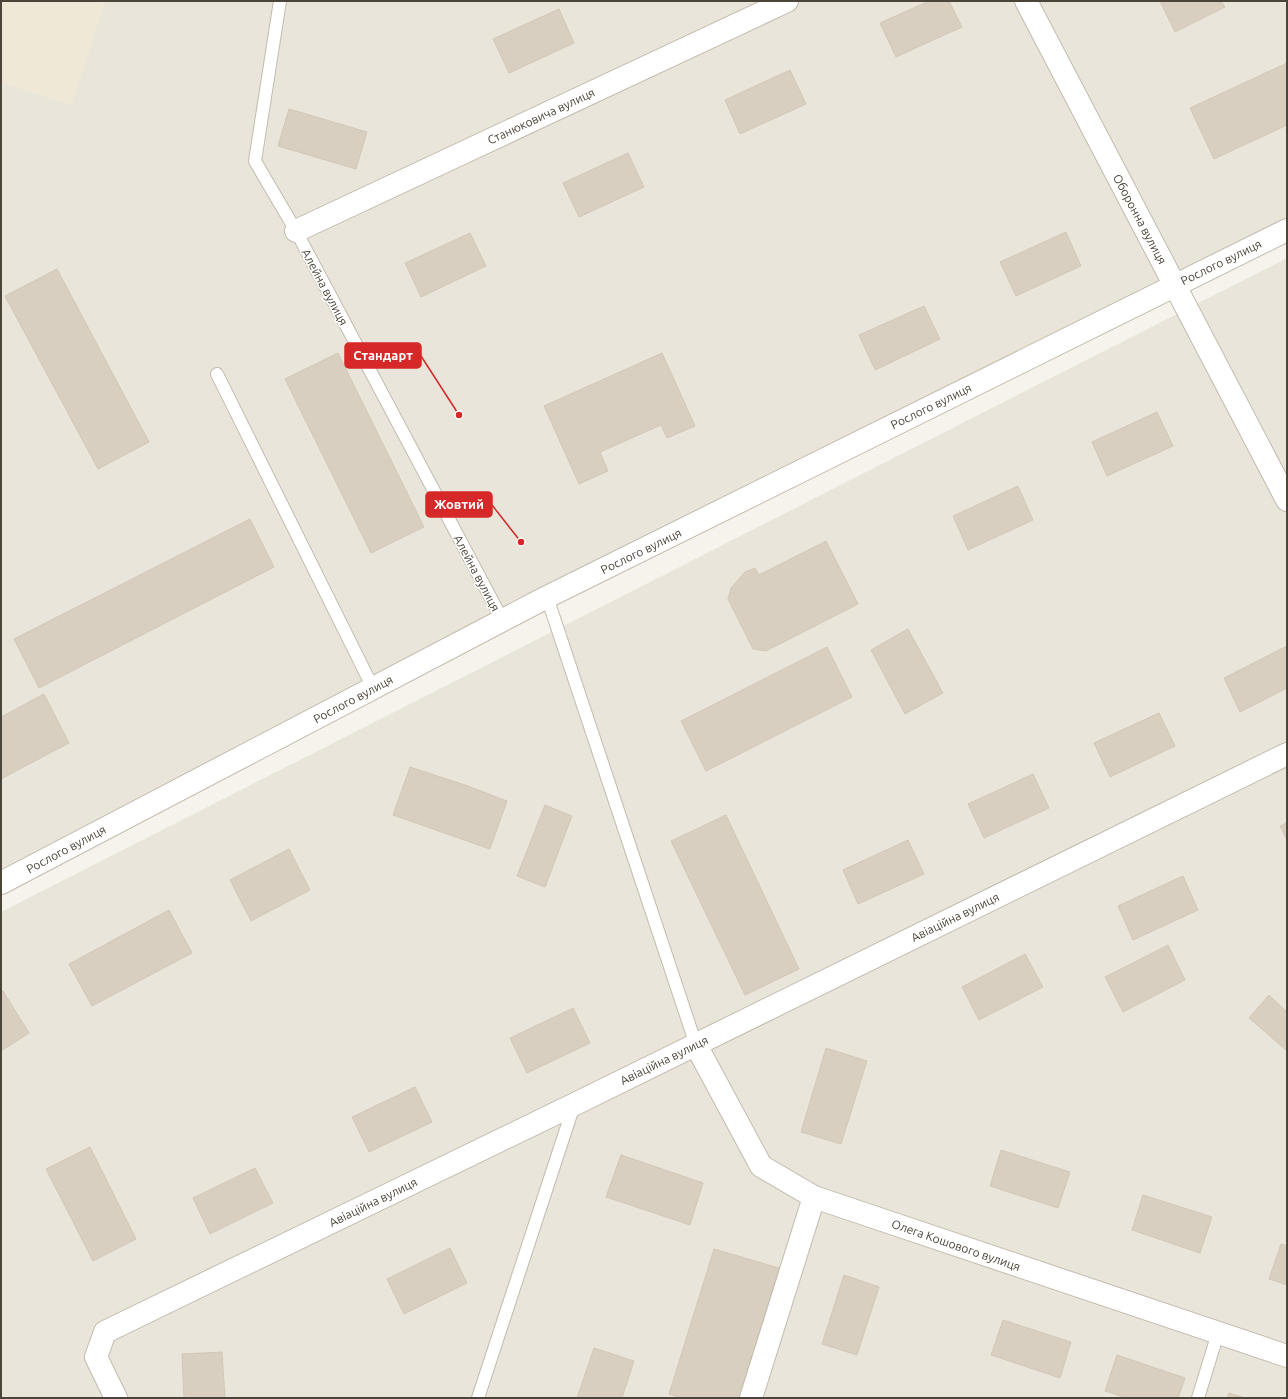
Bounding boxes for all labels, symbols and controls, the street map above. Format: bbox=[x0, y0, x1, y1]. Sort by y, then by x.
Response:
street label: Станюковича вулиця bbox=[485, 85, 597, 147]
street label: Оборонна вулиця bbox=[1111, 172, 1169, 266]
street label: Рослого вулиця bbox=[1178, 237, 1264, 287]
street label: Алейна вулиця bbox=[299, 247, 351, 327]
callout: Стандарт bbox=[345, 343, 421, 368]
text: Стандарт bbox=[353, 348, 413, 362]
street label: Рослого вулиця bbox=[888, 381, 974, 431]
callout: Жовтий bbox=[426, 492, 492, 517]
text: Жовтий bbox=[434, 497, 484, 511]
street label: Рослого вулиця bbox=[598, 526, 684, 576]
street label: Алейна вулиця bbox=[451, 533, 503, 613]
street label: Рослого вулиця bbox=[311, 673, 395, 725]
street label: Рослого вулиця bbox=[24, 823, 108, 875]
street label: Авіаційна вулиця bbox=[909, 890, 1001, 944]
street label: Авіаційна вулиця bbox=[618, 1033, 710, 1087]
street label: Авіаційна вулиця bbox=[327, 1175, 419, 1229]
street label: Олега Кошового вулиця bbox=[890, 1217, 1022, 1273]

